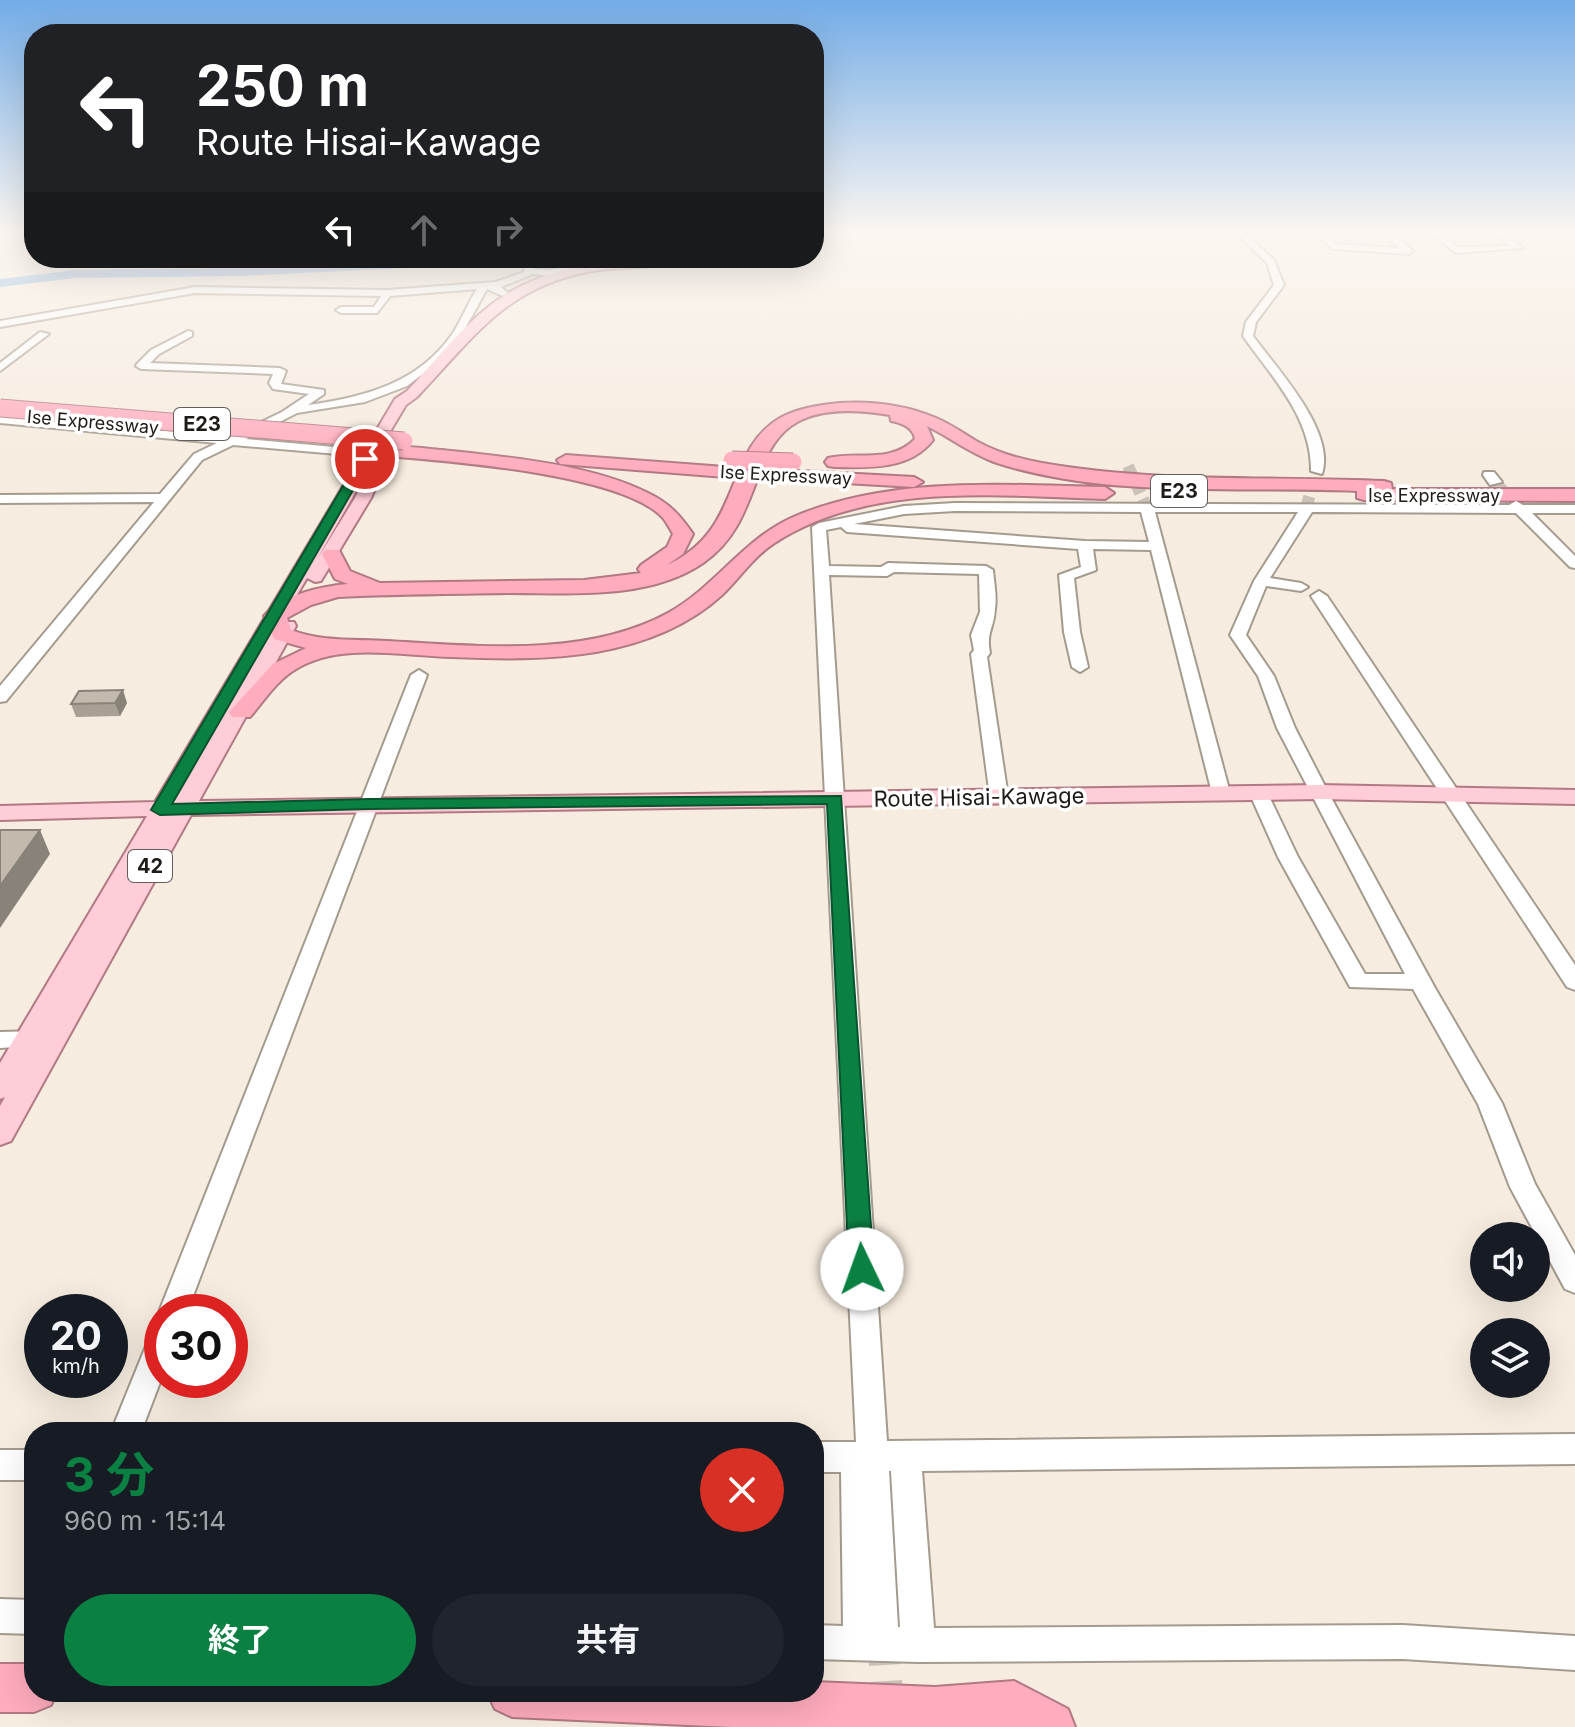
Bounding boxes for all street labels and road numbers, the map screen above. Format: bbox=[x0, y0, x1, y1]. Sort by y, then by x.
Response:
street label: Ise Expressway bbox=[26, 406, 160, 438]
road number: E23 bbox=[174, 408, 230, 440]
street label: Ise Expressway bbox=[719, 461, 853, 489]
road number: E23 bbox=[1151, 475, 1207, 507]
street label: Ise Expressway bbox=[1368, 485, 1500, 506]
street label: Route Hisai-Kawage bbox=[873, 782, 1085, 812]
road number: 42 bbox=[128, 850, 172, 882]

